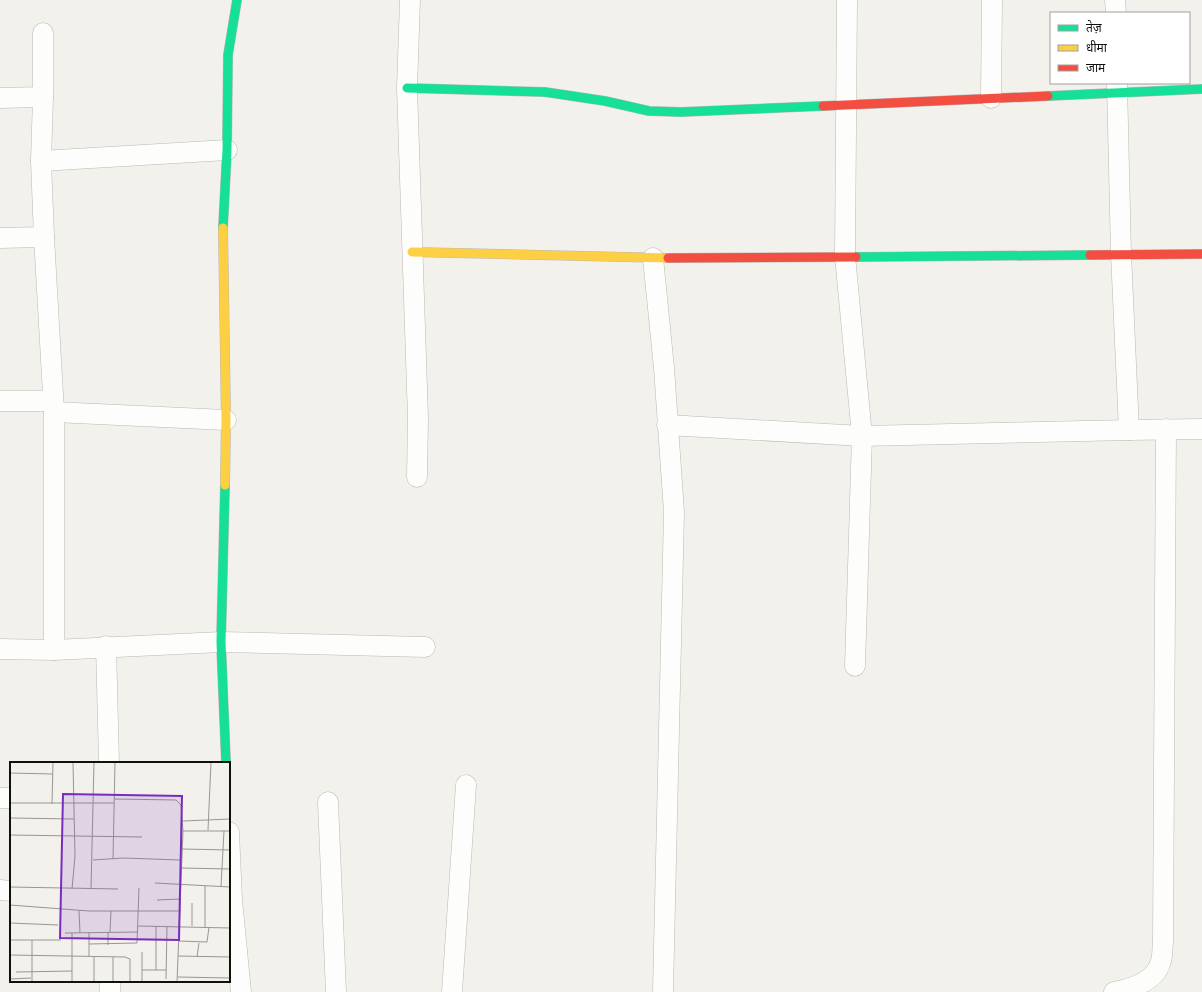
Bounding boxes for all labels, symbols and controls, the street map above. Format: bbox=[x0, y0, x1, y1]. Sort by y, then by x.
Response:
legend bbox=[1050, 12, 1190, 84]
text: तेज़ bbox=[1086, 20, 1103, 35]
text: धीमा bbox=[1086, 40, 1108, 55]
text: जाम bbox=[1086, 61, 1106, 75]
inset map bbox=[10, 762, 230, 982]

